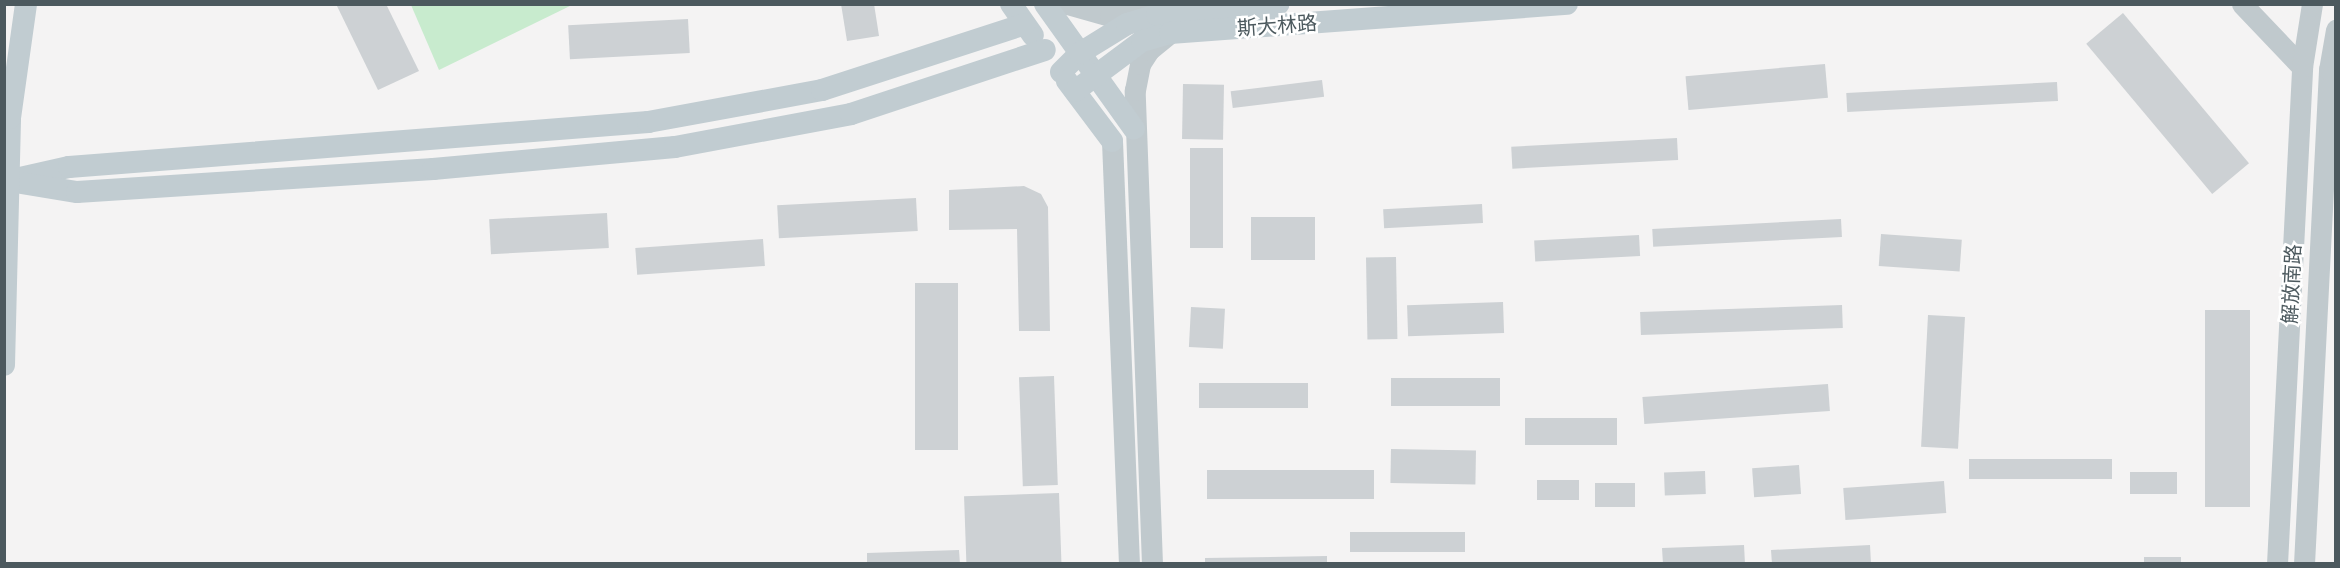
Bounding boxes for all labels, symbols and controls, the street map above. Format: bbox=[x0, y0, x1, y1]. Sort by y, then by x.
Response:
street label: 斯大林路 bbox=[1236, 10, 1318, 40]
street label: 解放南路 bbox=[2277, 243, 2305, 325]

